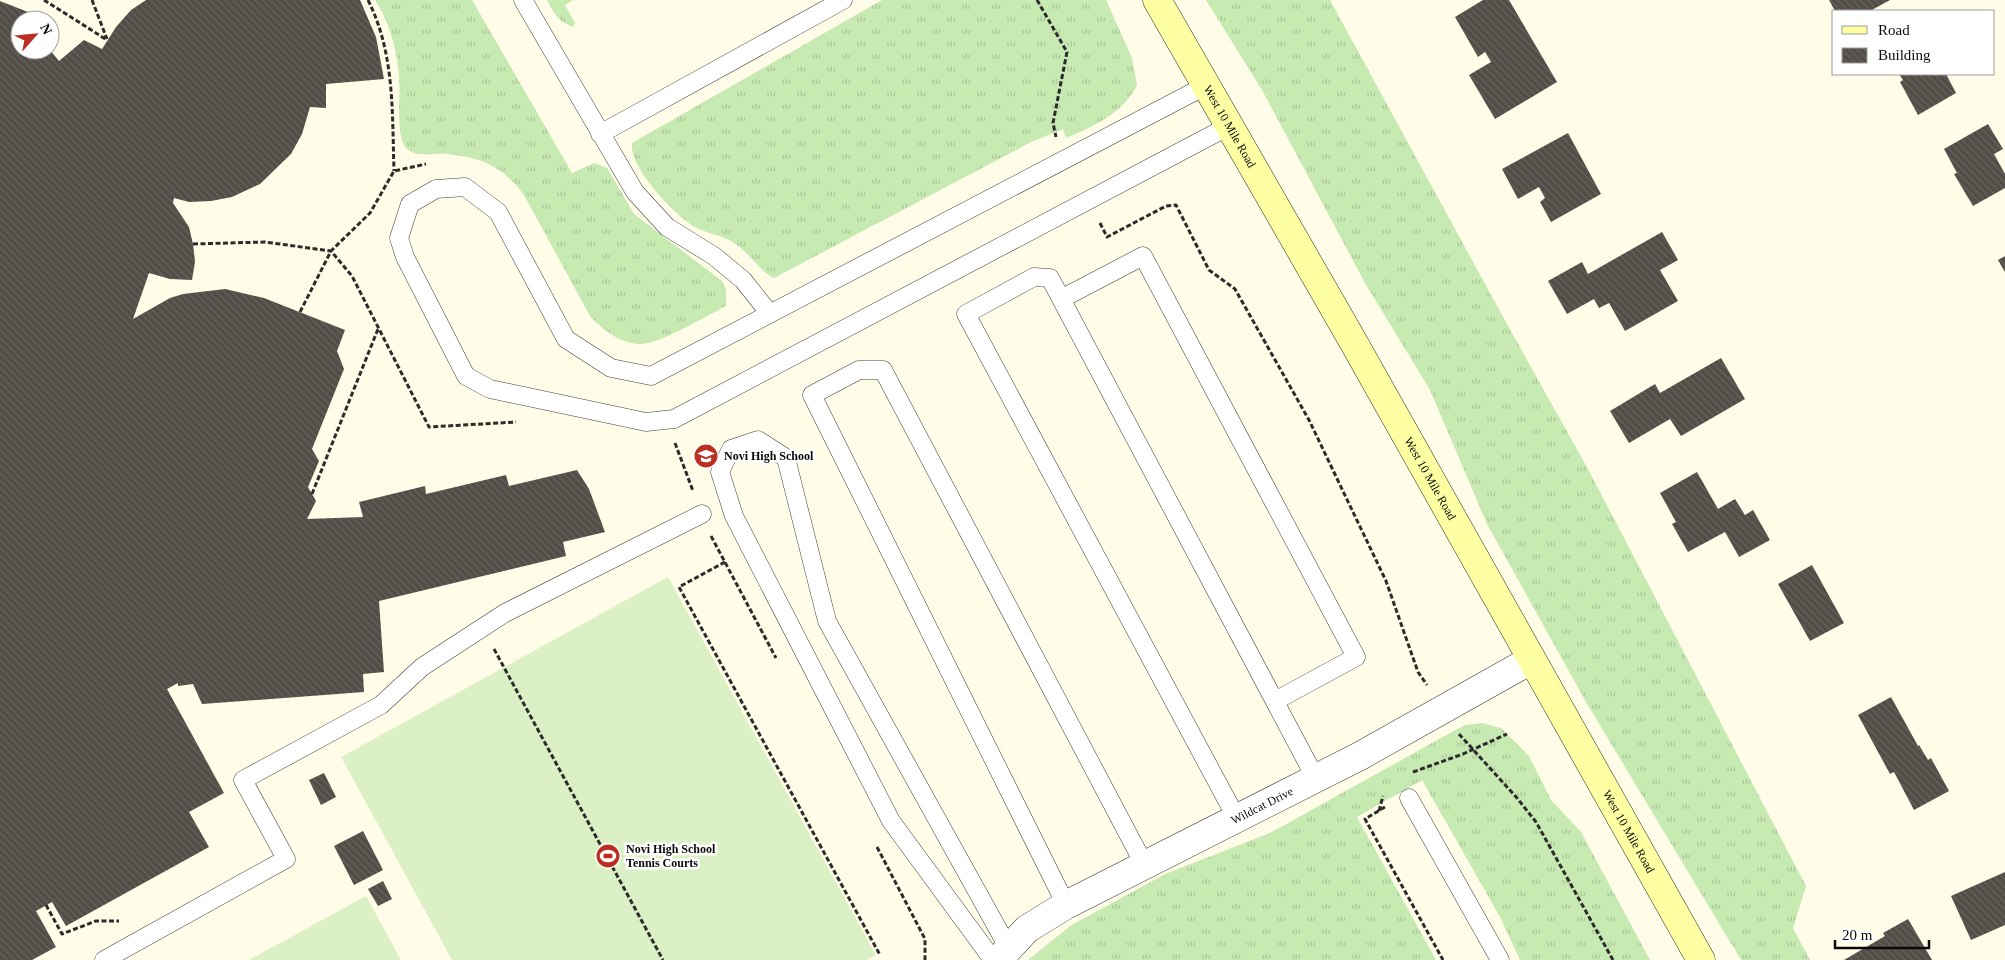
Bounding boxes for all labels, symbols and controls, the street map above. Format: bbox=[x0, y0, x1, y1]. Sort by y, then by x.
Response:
north arrow bbox=[10, 10, 60, 60]
legend bbox=[1832, 10, 1995, 75]
text: N bbox=[37, 21, 55, 37]
text: Road bbox=[1878, 22, 1910, 38]
text: Building bbox=[1878, 47, 1931, 63]
street label: West 10 Mile Road bbox=[1201, 83, 1259, 170]
street label: West 10 Mile Road bbox=[1401, 435, 1459, 522]
school or university icon: Novi High School bbox=[693, 443, 719, 469]
place label: Novi High School bbox=[724, 449, 814, 463]
street label: Wildcat Drive bbox=[1229, 784, 1295, 827]
street label: West 10 Mile Road bbox=[1600, 788, 1658, 875]
place label: Novi High School Tennis Courts bbox=[626, 842, 716, 870]
sports icon: Novi High School Tennis Courts bbox=[595, 843, 621, 869]
scale bar bbox=[1835, 918, 1929, 950]
text: 20 m bbox=[1842, 927, 1873, 943]

